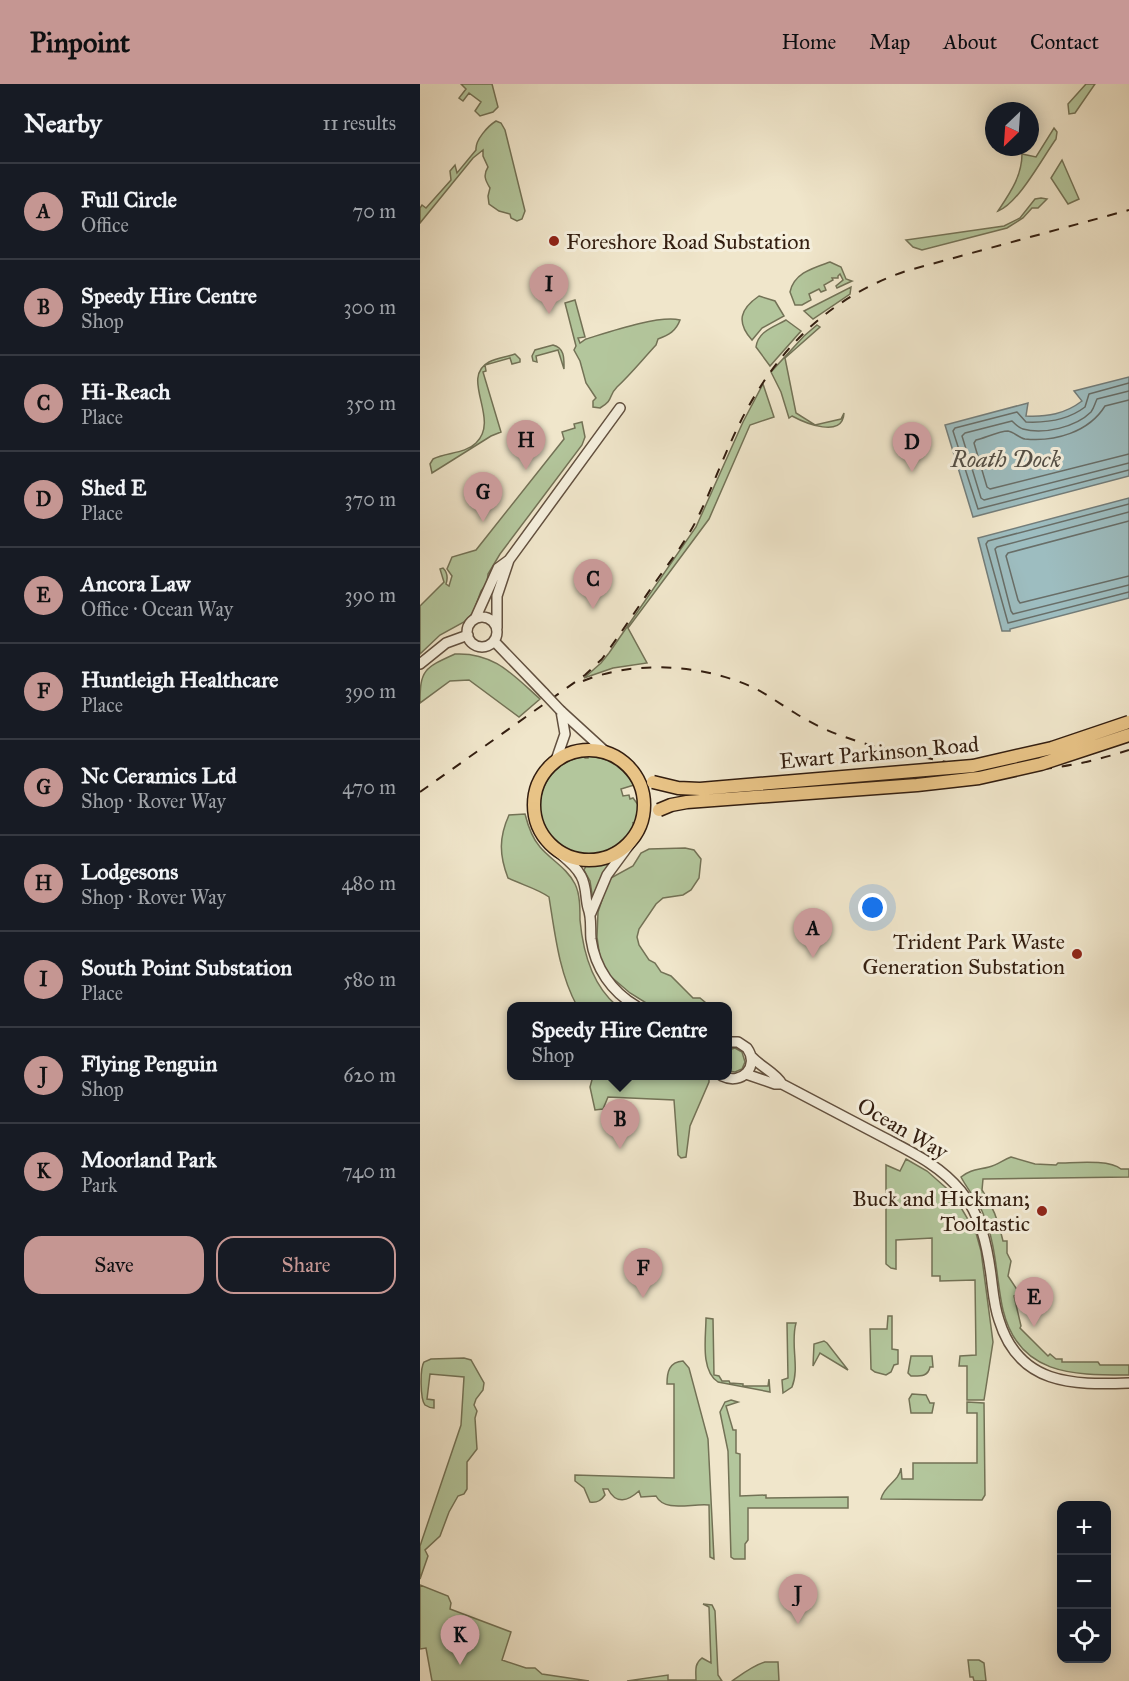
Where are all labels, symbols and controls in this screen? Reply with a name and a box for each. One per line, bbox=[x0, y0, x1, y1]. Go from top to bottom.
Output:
text: Pinpoint bbox=[30, 25, 130, 60]
text: Home bbox=[781, 29, 836, 55]
text: Map bbox=[869, 29, 910, 55]
text: About bbox=[943, 29, 997, 55]
text: Contact bbox=[1030, 29, 1099, 55]
north arrow bbox=[985, 102, 1039, 156]
text: Nearby bbox=[24, 107, 102, 139]
text: 11 results bbox=[323, 111, 396, 135]
text: Full Circle bbox=[81, 186, 177, 213]
text: A bbox=[37, 199, 50, 223]
text: 70 m bbox=[353, 199, 396, 223]
text: Office bbox=[81, 213, 129, 237]
place label: Foreshore Road Substation bbox=[566, 228, 810, 255]
marker: Foreshore Road Substation bbox=[547, 234, 561, 248]
pin: I bbox=[530, 264, 568, 314]
text: Speedy Hire Centre bbox=[81, 282, 257, 309]
text: B bbox=[37, 295, 50, 319]
text: 300 m bbox=[344, 295, 396, 319]
text: Shop bbox=[81, 309, 124, 333]
text: Hi-Reach bbox=[81, 378, 170, 405]
text: C bbox=[37, 391, 50, 415]
text: 350 m bbox=[346, 391, 396, 415]
text: Place bbox=[81, 405, 123, 429]
pin: H bbox=[506, 420, 546, 470]
pin: D bbox=[892, 422, 932, 472]
water label: Roath Dock bbox=[950, 444, 1062, 474]
pin: G bbox=[464, 472, 502, 522]
text: Shed E bbox=[81, 474, 147, 501]
text: D bbox=[36, 487, 51, 511]
text: 370 m bbox=[345, 487, 396, 511]
text: Place bbox=[81, 501, 123, 525]
pin: C bbox=[574, 560, 612, 609]
text: Ancora Law bbox=[81, 570, 190, 597]
text: E bbox=[36, 583, 51, 607]
text: 390 m bbox=[345, 583, 396, 607]
text: Office · Ocean Way bbox=[81, 597, 233, 621]
text: Huntleigh Healthcare bbox=[81, 666, 278, 693]
text: F bbox=[37, 679, 50, 703]
text: 390 m bbox=[345, 679, 396, 703]
text: Place bbox=[81, 693, 123, 717]
street label: Ewart Parkinson Road bbox=[778, 730, 980, 775]
text: Nc Ceramics Ltd bbox=[81, 762, 237, 789]
text: G bbox=[36, 775, 51, 799]
text: 470 m bbox=[342, 775, 396, 799]
text: Shop · Rover Way bbox=[81, 789, 226, 813]
text: Lodgesons bbox=[81, 858, 178, 885]
text: H bbox=[35, 871, 52, 895]
text: 480 m bbox=[341, 871, 396, 895]
text: Shop · Rover Way bbox=[81, 885, 226, 909]
your location bbox=[858, 893, 887, 922]
pin: A bbox=[794, 908, 832, 958]
place label: Trident Park Waste Generation Substation bbox=[862, 928, 1065, 980]
marker: Trident Park Waste Generation Substation bbox=[1070, 947, 1084, 961]
text: South Point Substation bbox=[81, 954, 292, 981]
text: I bbox=[39, 967, 48, 991]
text: 580 m bbox=[343, 967, 396, 991]
text: Place bbox=[81, 981, 123, 1005]
popup bbox=[507, 1002, 732, 1080]
text: Speedy Hire Centre bbox=[531, 1016, 708, 1043]
text: Shop bbox=[531, 1043, 574, 1067]
text: Flying Penguin bbox=[81, 1050, 218, 1077]
text: J bbox=[39, 1063, 48, 1087]
text: 620 m bbox=[343, 1063, 396, 1087]
text: Shop bbox=[81, 1077, 124, 1101]
street label: Ocean Way bbox=[853, 1092, 954, 1166]
pin: B bbox=[600, 1100, 640, 1149]
text: Moorland Park bbox=[81, 1146, 217, 1173]
text: K bbox=[36, 1159, 51, 1183]
text: 740 m bbox=[342, 1159, 396, 1183]
text: Park bbox=[81, 1173, 117, 1197]
place label: Buck and Hickman; Tooltastic bbox=[852, 1185, 1030, 1237]
marker: Buck and Hickman; Tooltastic bbox=[1035, 1204, 1049, 1218]
button: Save bbox=[24, 1236, 204, 1294]
button: Share bbox=[216, 1236, 396, 1294]
pin: F bbox=[624, 1248, 662, 1298]
pin: E bbox=[1014, 1278, 1054, 1327]
map controls bbox=[1057, 1501, 1111, 1663]
button: + bbox=[1057, 1501, 1111, 1555]
button: − bbox=[1057, 1555, 1111, 1609]
pin: J bbox=[778, 1574, 818, 1624]
button: locate bbox=[1057, 1609, 1111, 1663]
pin: K bbox=[440, 1616, 480, 1665]

